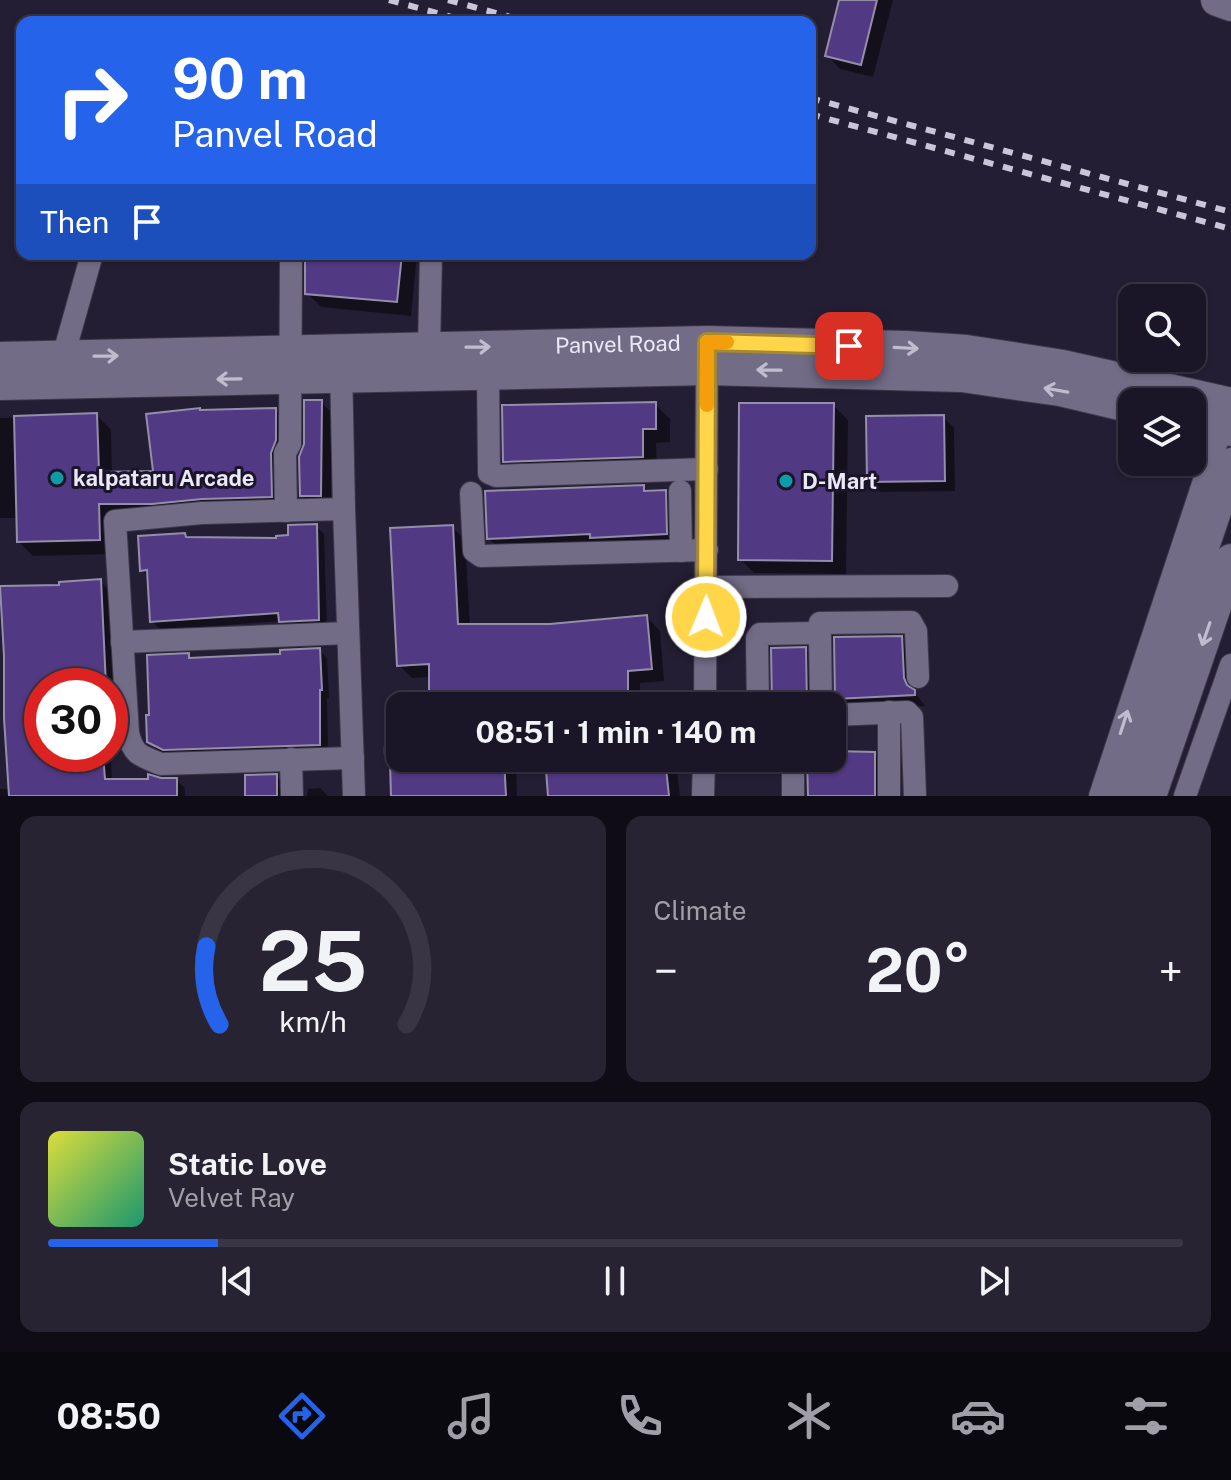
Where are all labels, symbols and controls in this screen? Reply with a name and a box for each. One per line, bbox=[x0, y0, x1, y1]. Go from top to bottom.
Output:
text: 90 m bbox=[172, 46, 308, 112]
icon: right bbox=[40, 48, 144, 152]
text: Panvel Road bbox=[172, 113, 378, 155]
icon: arrive bbox=[125, 200, 169, 244]
text: Then bbox=[40, 204, 109, 240]
map controls bbox=[1118, 284, 1206, 476]
button: search bbox=[1118, 284, 1206, 372]
pin bbox=[815, 312, 883, 380]
icon: arrive bbox=[827, 324, 871, 368]
street label: Panvel Road bbox=[555, 330, 681, 358]
one-way arrow bbox=[464, 339, 491, 355]
one-way arrow bbox=[892, 340, 919, 355]
one-way arrow bbox=[92, 348, 119, 364]
one-way arrow bbox=[756, 362, 783, 378]
one-way arrow bbox=[216, 371, 243, 387]
one-way arrow bbox=[1044, 382, 1069, 397]
button: layers bbox=[1118, 388, 1206, 476]
place label: kalpataru Arcade bbox=[73, 465, 255, 491]
place label: D-Mart bbox=[802, 468, 877, 494]
marker: kalpataru Arcade bbox=[48, 469, 66, 487]
marker: D-Mart bbox=[777, 472, 795, 490]
position arrow bbox=[664, 575, 748, 659]
one-way arrow bbox=[1197, 621, 1212, 646]
speed limit sign: 30 bbox=[24, 668, 128, 772]
one-way arrow bbox=[1118, 710, 1133, 735]
text: 08:51 · 1 min · 140 m bbox=[476, 714, 756, 750]
text: Climate bbox=[654, 895, 747, 926]
text: 25 bbox=[258, 912, 367, 1010]
text: 20° bbox=[866, 935, 971, 1006]
text: − bbox=[654, 945, 678, 997]
text: + bbox=[1159, 945, 1183, 997]
text: km/h bbox=[279, 1005, 346, 1038]
text: Static Love bbox=[168, 1146, 327, 1182]
text: Velvet Ray bbox=[168, 1182, 295, 1213]
icon: previous bbox=[215, 1259, 259, 1303]
icon: pause bbox=[593, 1259, 637, 1303]
icon: next bbox=[972, 1259, 1016, 1303]
icon: directions bbox=[274, 1388, 330, 1444]
icon: music bbox=[443, 1388, 499, 1444]
icon: phone bbox=[612, 1388, 668, 1444]
icon: climate bbox=[781, 1388, 837, 1444]
icon: car bbox=[950, 1388, 1006, 1444]
icon: filters bbox=[1118, 1388, 1174, 1444]
text: 08:50 bbox=[56, 1395, 161, 1437]

